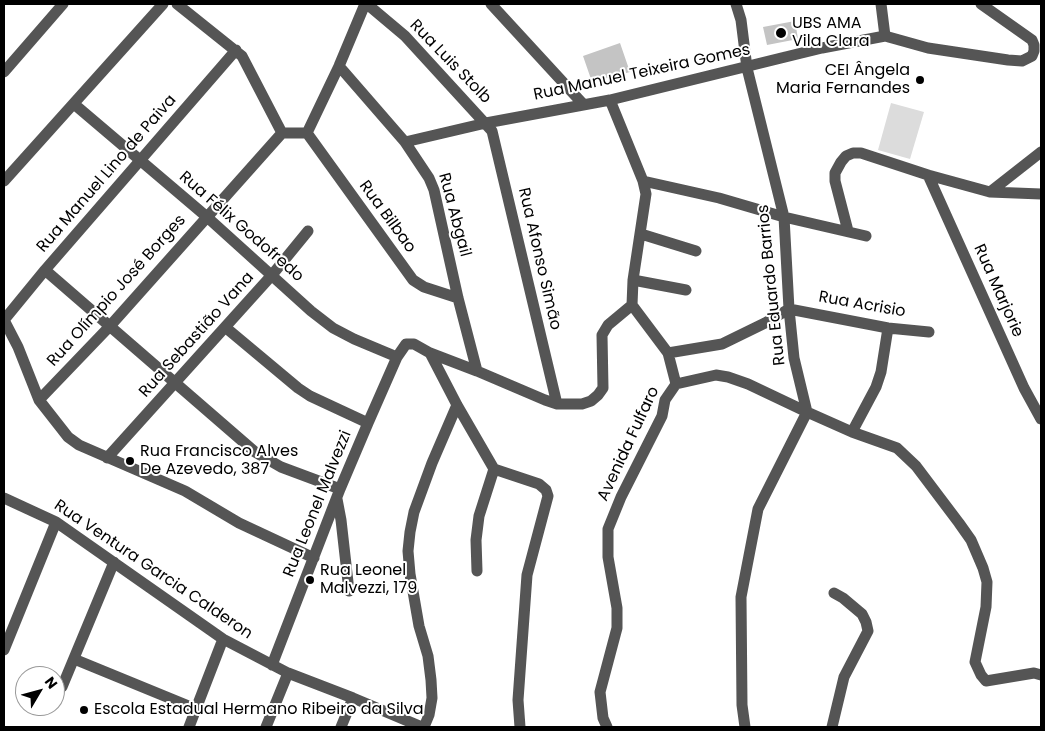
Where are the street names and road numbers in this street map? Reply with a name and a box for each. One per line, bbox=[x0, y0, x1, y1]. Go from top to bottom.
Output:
street label: Rua Luis Stolb bbox=[405, 16, 495, 108]
street label: Rua Manuel Teixeira Gomes bbox=[532, 41, 752, 105]
street label: Rua Manuel Lino de Paiva bbox=[33, 91, 181, 257]
street label: Rua Félix Godofredo bbox=[175, 168, 307, 286]
street label: Rua Abgail bbox=[434, 171, 474, 259]
street label: Rua Bilbao bbox=[354, 177, 420, 257]
street label: Rua Afonso Simão bbox=[513, 186, 565, 332]
street label: Rua Eduardo Barrios bbox=[754, 204, 790, 366]
street label: Rua Olímpio José Borges bbox=[44, 211, 190, 371]
street label: Rua Marjorie bbox=[969, 242, 1027, 340]
street label: Rua Sebastião Vana bbox=[136, 268, 258, 402]
street label: Rua Acrisio bbox=[817, 288, 907, 322]
street label: Avenida Fulfaro bbox=[594, 384, 664, 504]
street label: Rua Leonel Malvezzi bbox=[280, 428, 356, 580]
street label: Rua Ventura Garcia Calderon bbox=[50, 496, 256, 644]

